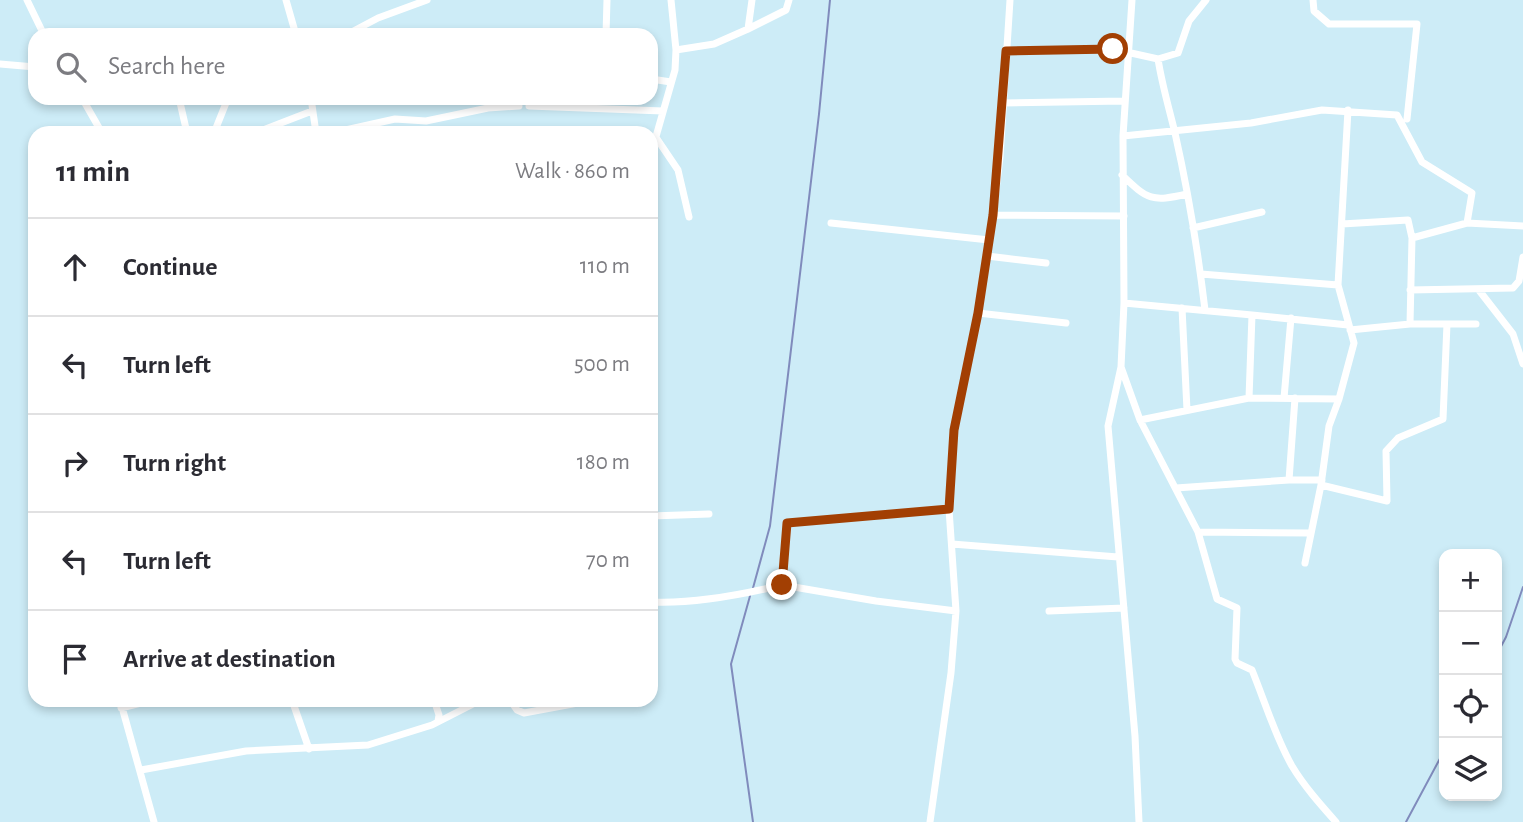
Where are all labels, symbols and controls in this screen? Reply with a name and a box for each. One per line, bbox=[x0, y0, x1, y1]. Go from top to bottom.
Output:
search box bbox=[28, 28, 658, 105]
route start bbox=[1097, 33, 1128, 64]
icon: search bbox=[52, 48, 90, 86]
text: Search here bbox=[108, 53, 226, 79]
text: 11 min bbox=[56, 157, 130, 187]
text: Walk · 860 m bbox=[515, 160, 630, 183]
icon: ahead bbox=[56, 248, 94, 286]
text: Continue bbox=[123, 254, 218, 280]
text: 110 m bbox=[580, 255, 630, 278]
icon: left bbox=[56, 346, 94, 384]
text: Turn left bbox=[123, 352, 211, 378]
text: 500 m bbox=[574, 353, 630, 376]
icon: right bbox=[56, 444, 94, 482]
text: Turn right bbox=[123, 450, 226, 476]
text: 180 m bbox=[577, 451, 630, 474]
icon: left bbox=[56, 542, 94, 580]
text: Turn left bbox=[123, 548, 211, 574]
text: 70 m bbox=[586, 549, 630, 572]
map controls bbox=[1439, 549, 1502, 801]
button: + bbox=[1439, 549, 1502, 612]
route end bbox=[766, 569, 797, 600]
button: − bbox=[1439, 612, 1502, 675]
icon: arrive bbox=[56, 640, 94, 678]
text: Arrive at destination bbox=[123, 646, 336, 672]
button: locate bbox=[1439, 675, 1502, 738]
button: layers bbox=[1439, 738, 1502, 801]

